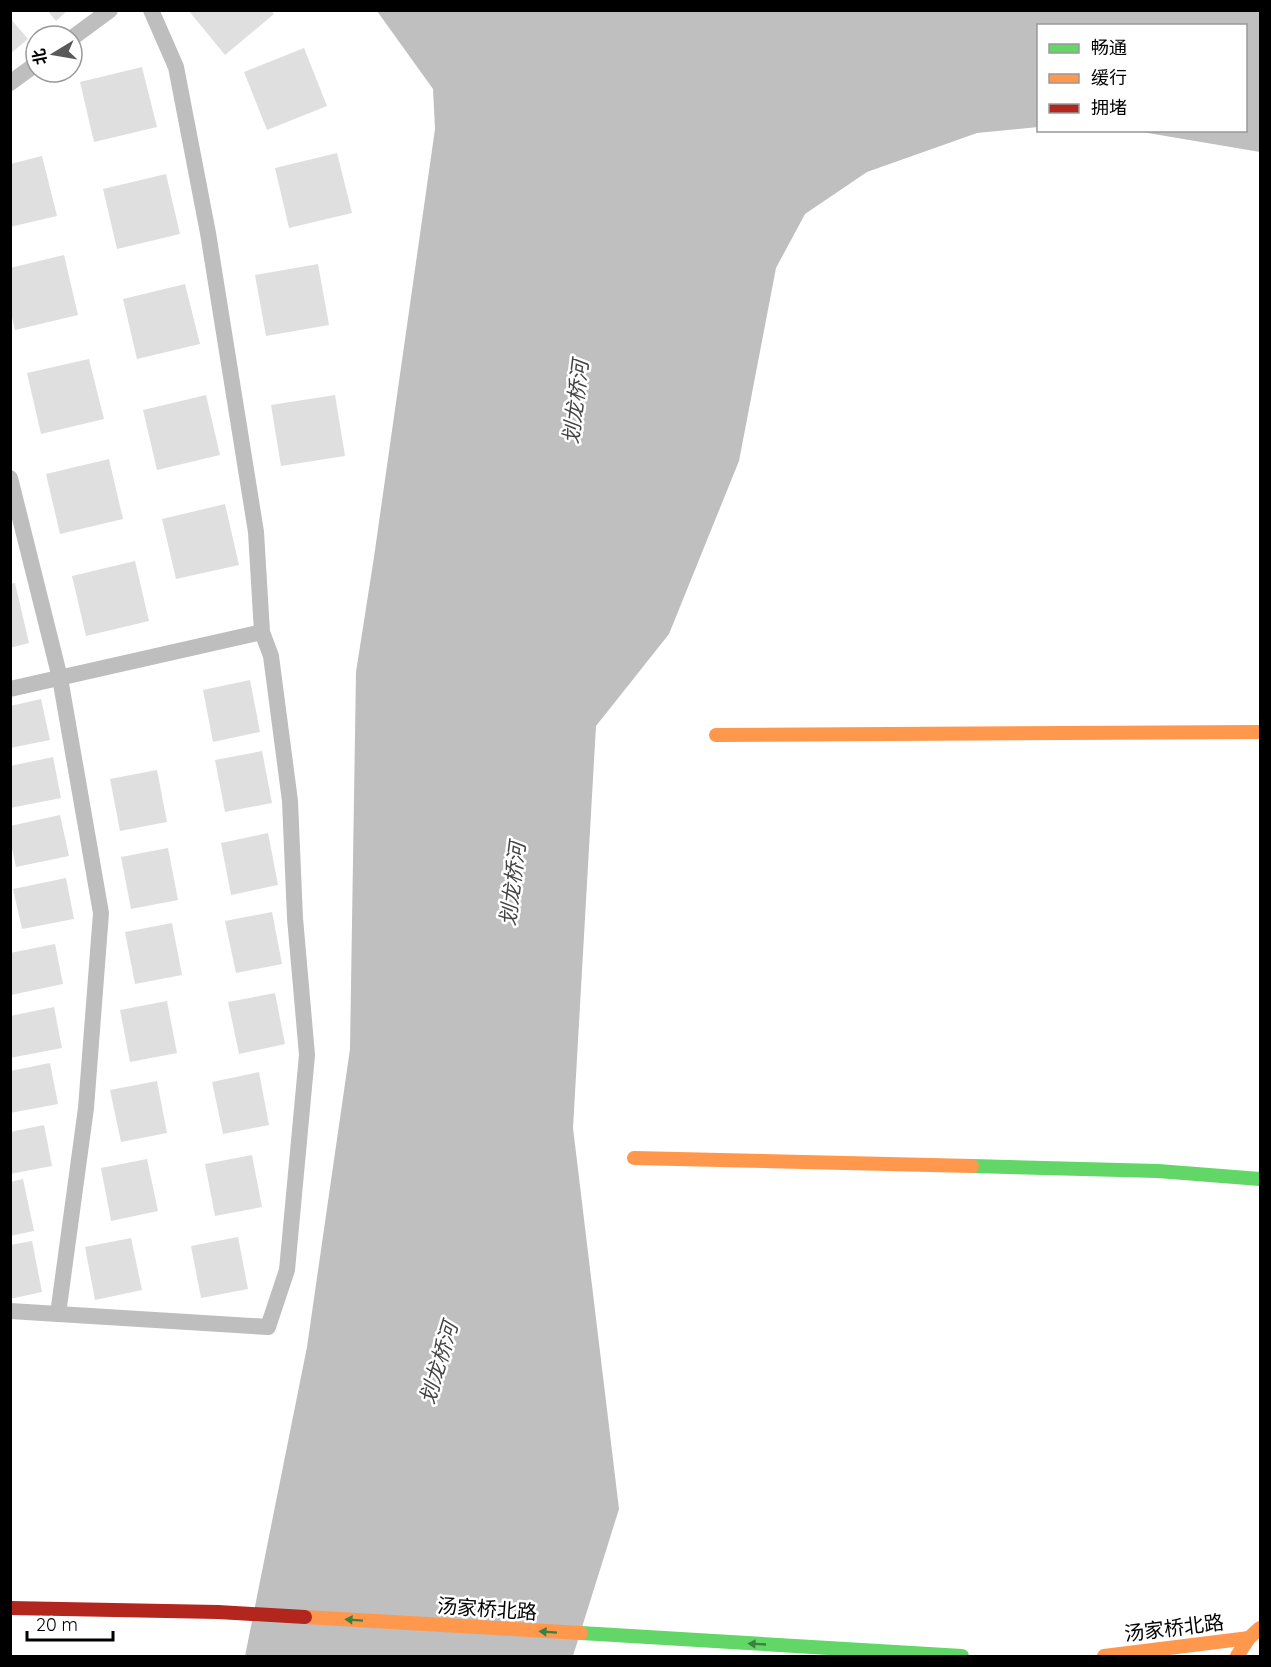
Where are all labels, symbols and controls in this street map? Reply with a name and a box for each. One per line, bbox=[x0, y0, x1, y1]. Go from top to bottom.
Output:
north arrow bbox=[24, 24, 84, 84]
legend bbox=[1037, 24, 1247, 132]
text: 畅通 bbox=[1091, 36, 1127, 59]
text: 北 bbox=[28, 47, 51, 67]
text: 缓行 bbox=[1091, 66, 1127, 89]
text: 拥堵 bbox=[1091, 96, 1127, 119]
water label: 划龙桥河 bbox=[557, 355, 594, 445]
water label: 划龙桥河 bbox=[494, 837, 531, 927]
water label: 划龙桥河 bbox=[413, 1315, 464, 1407]
street label: 汤家桥北路 bbox=[436, 1593, 538, 1624]
scale bar bbox=[27, 1604, 112, 1642]
street label: 汤家桥北路 bbox=[1123, 1609, 1225, 1646]
text: 20 m bbox=[36, 1613, 78, 1636]
one-way arrow bbox=[344, 1615, 363, 1625]
one-way arrow bbox=[539, 1627, 558, 1637]
one-way arrow bbox=[747, 1640, 766, 1649]

